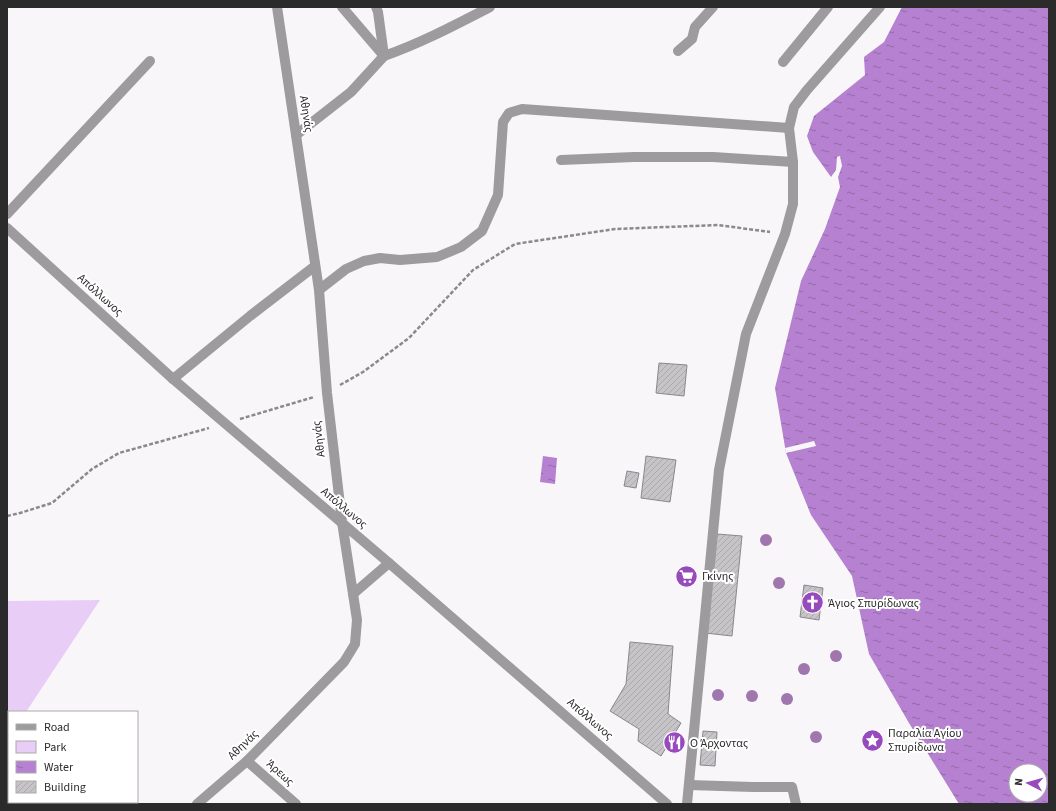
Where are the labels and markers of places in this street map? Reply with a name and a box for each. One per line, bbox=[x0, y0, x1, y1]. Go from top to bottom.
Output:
supermarket icon: Γκίνης bbox=[673, 563, 699, 589]
place label: Γκίνης bbox=[702, 568, 733, 585]
church icon: Άγιος Σπυρίδωνας bbox=[799, 590, 825, 616]
place label: Άγιος Σπυρίδωνας bbox=[828, 595, 919, 612]
place label: Παραλία Αγίου Σπυρίδωνα bbox=[888, 725, 962, 756]
place icon: Παραλία Αγίου Σπυρίδωνα bbox=[860, 727, 886, 753]
restaurant icon: Ο Άρχοντας bbox=[661, 730, 687, 756]
place label: Ο Άρχοντας bbox=[690, 735, 748, 752]

